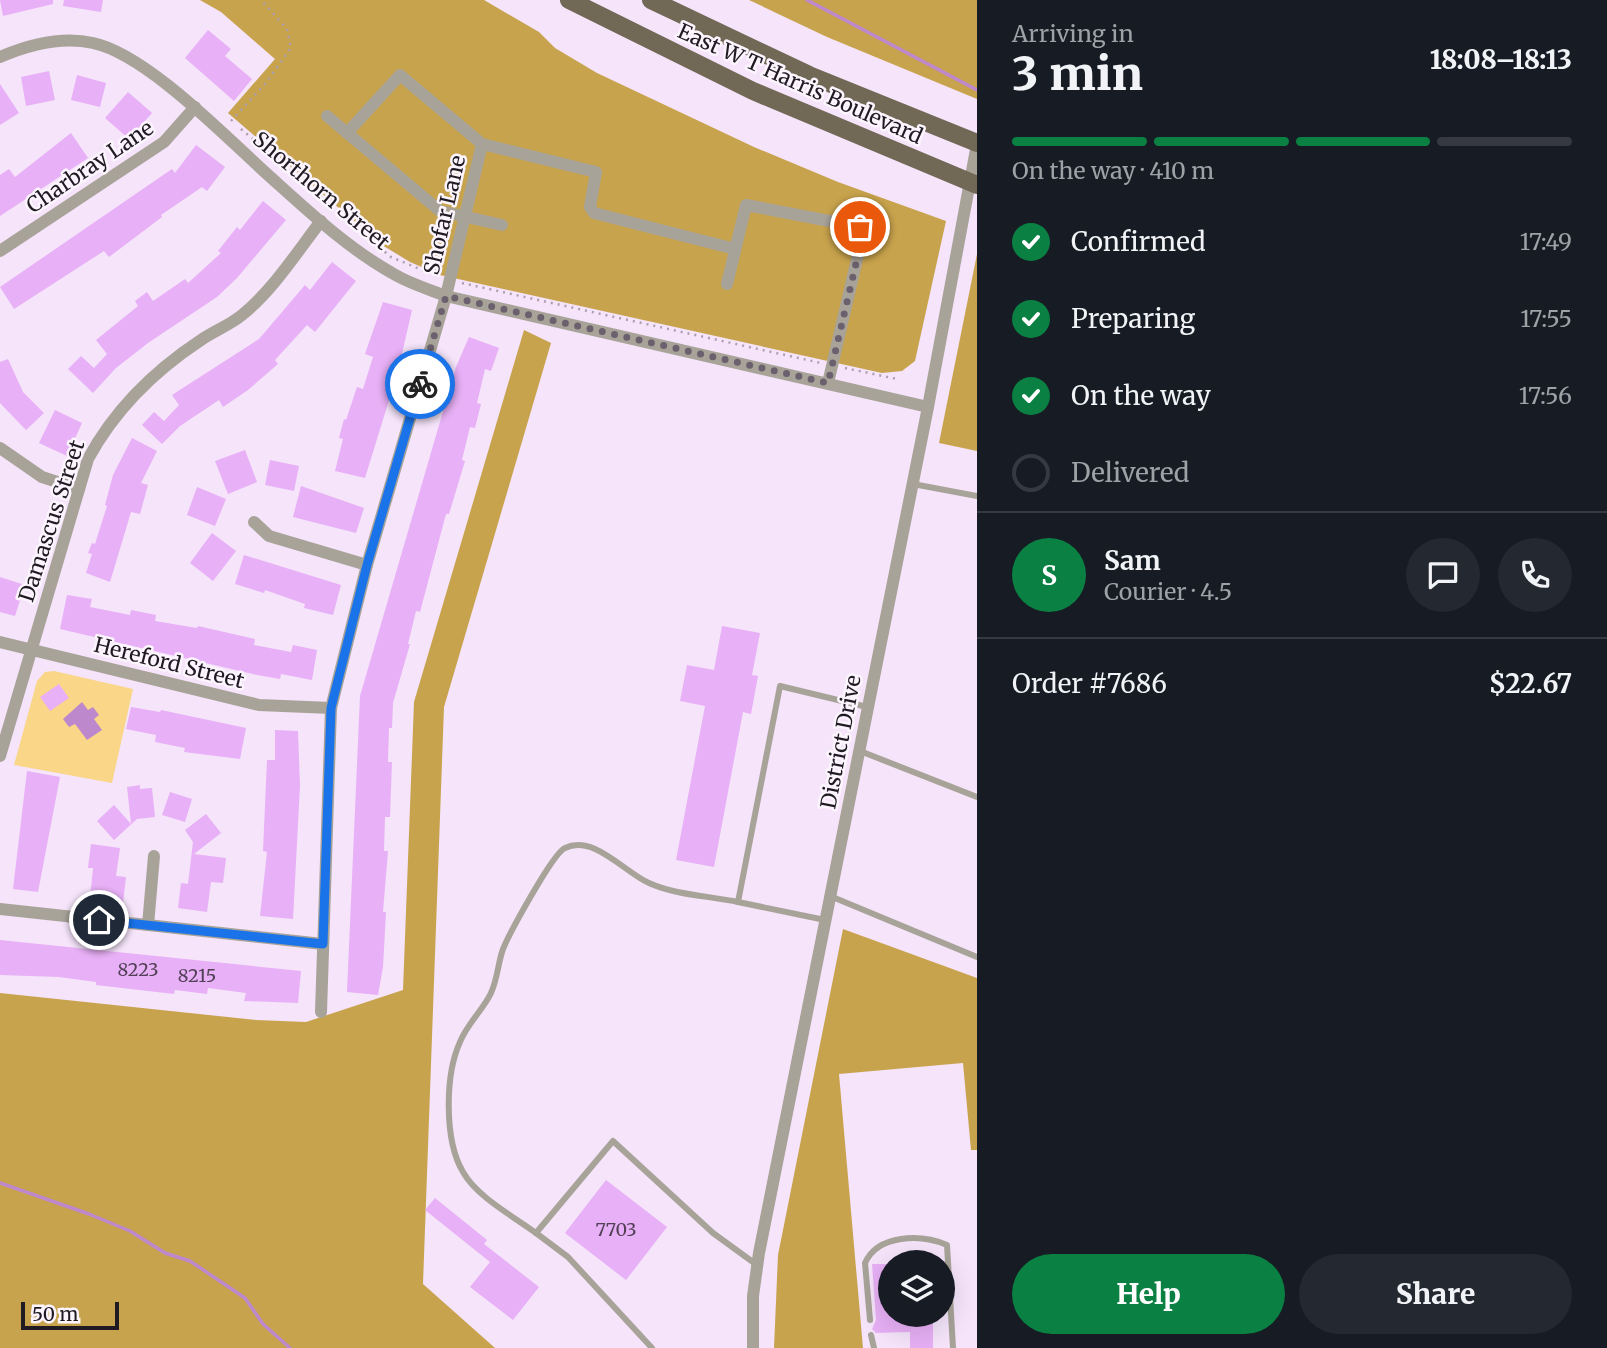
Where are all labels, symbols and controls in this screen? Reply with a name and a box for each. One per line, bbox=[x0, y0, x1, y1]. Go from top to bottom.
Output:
street label: East W T Harris Boulevard bbox=[673, 17, 927, 150]
text: Arriving in bbox=[1012, 19, 1134, 48]
text: 18:08–18:13 bbox=[1430, 43, 1572, 76]
text: 3 min bbox=[1012, 45, 1143, 103]
street label: Charbray Lane bbox=[21, 114, 158, 219]
street label: Shorthorn Street bbox=[247, 126, 395, 256]
street label: Shofar Lane bbox=[418, 152, 471, 277]
text: On the way · 410 m bbox=[1012, 156, 1214, 185]
pin bbox=[830, 197, 890, 257]
icon: bag bbox=[841, 208, 879, 246]
icon: check bbox=[1012, 223, 1050, 261]
text: Confirmed bbox=[1071, 225, 1206, 258]
text: 17:49 bbox=[1520, 227, 1572, 256]
icon: check bbox=[1012, 300, 1050, 338]
text: Preparing bbox=[1071, 302, 1195, 335]
text: 17:55 bbox=[1520, 304, 1572, 333]
courier bbox=[385, 349, 455, 419]
icon: bike bbox=[401, 365, 439, 403]
icon: check bbox=[1012, 377, 1050, 415]
text: On the way bbox=[1071, 379, 1211, 412]
text: 17:56 bbox=[1519, 381, 1572, 410]
street label: Damascus Street bbox=[13, 436, 90, 605]
text: Delivered bbox=[1071, 456, 1190, 489]
button: chat bbox=[1406, 538, 1480, 612]
button: phone bbox=[1498, 538, 1572, 612]
text: Sam bbox=[1104, 544, 1161, 577]
text: S bbox=[1041, 559, 1057, 592]
text: Courier · 4.5 bbox=[1104, 577, 1232, 606]
street label: Hereford Street bbox=[91, 631, 247, 694]
text: Order #7686 bbox=[1012, 667, 1167, 700]
text: $22.67 bbox=[1489, 667, 1572, 700]
street label: District Drive bbox=[814, 673, 867, 811]
pin bbox=[69, 890, 129, 950]
icon: home bbox=[80, 901, 118, 939]
house number: 8223 bbox=[117, 958, 159, 981]
house number: 8215 bbox=[178, 964, 216, 987]
house number: 7703 bbox=[595, 1218, 637, 1241]
map controls bbox=[878, 1250, 955, 1327]
button: layers bbox=[878, 1250, 955, 1327]
button: Help bbox=[1012, 1254, 1285, 1334]
button: Share bbox=[1299, 1254, 1572, 1334]
scale bar bbox=[21, 1299, 119, 1331]
text: 50 m bbox=[32, 1302, 78, 1326]

